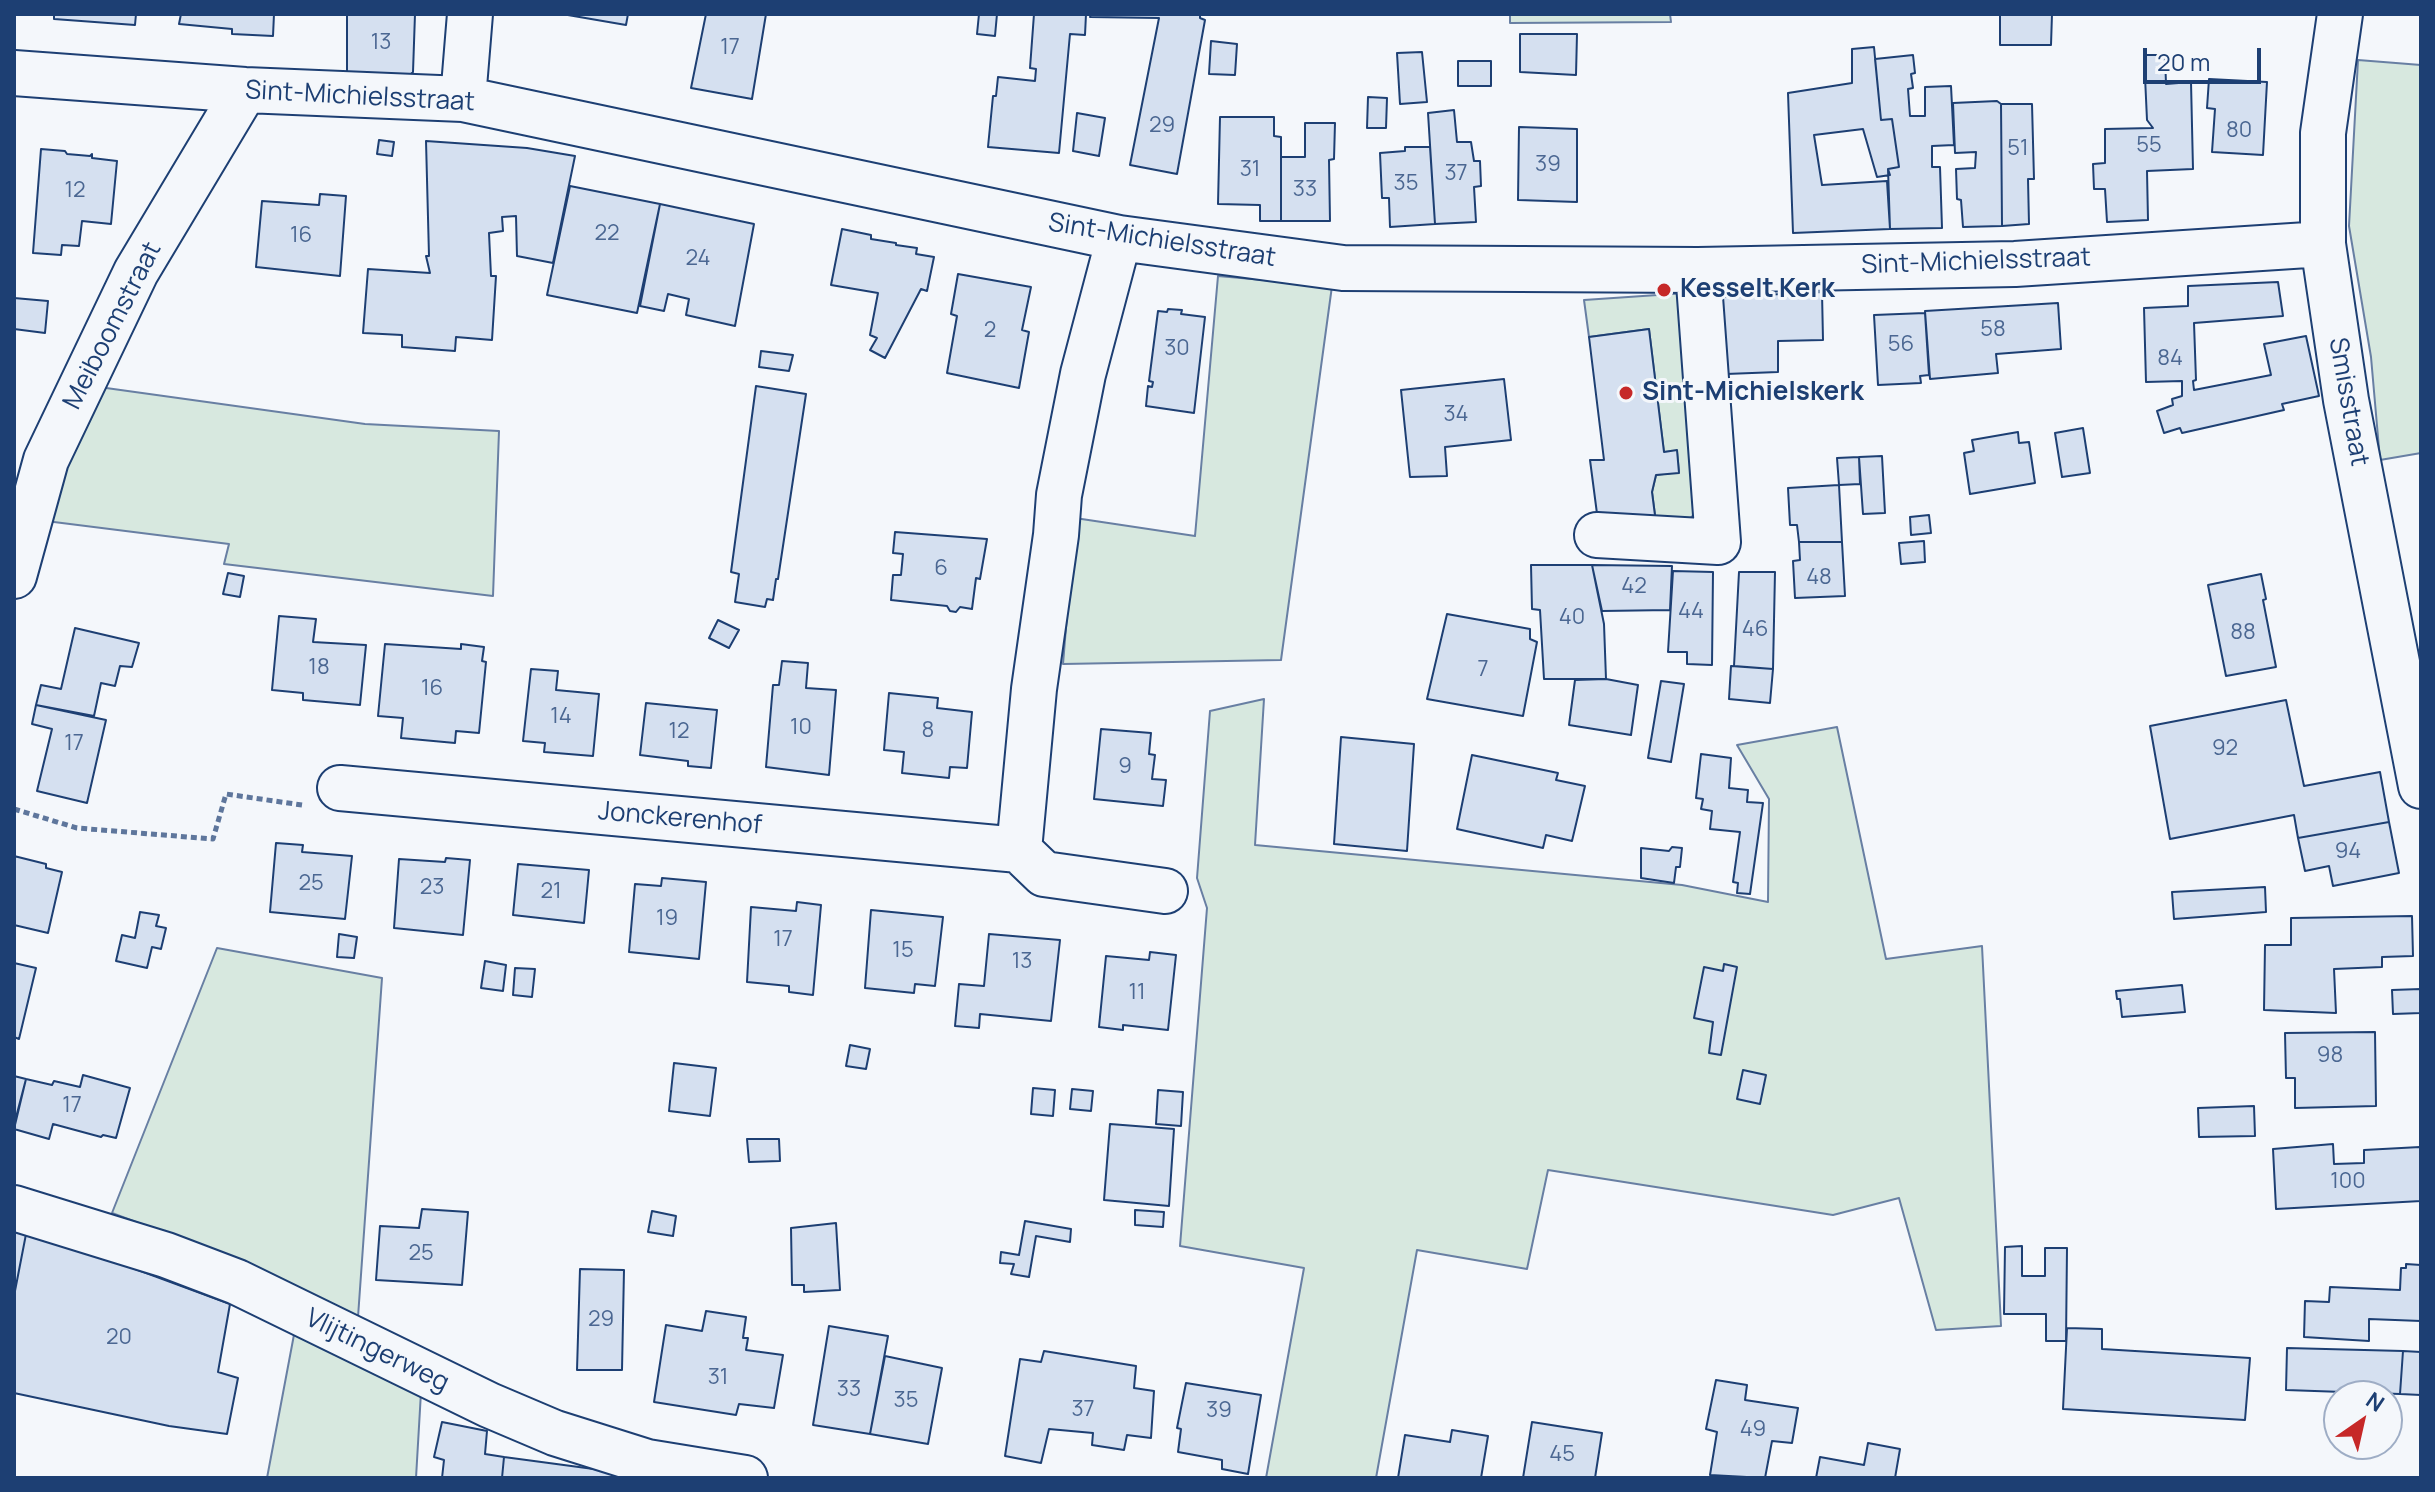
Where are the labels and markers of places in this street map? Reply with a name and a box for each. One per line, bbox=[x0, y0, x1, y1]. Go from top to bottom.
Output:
place label: Kesselt Kerk bbox=[1680, 274, 1835, 306]
marker: Kesselt Kerk bbox=[1655, 281, 1673, 299]
place label: Sint-Michielskerk bbox=[1642, 377, 1864, 409]
marker: Sint-Michielskerk bbox=[1617, 384, 1635, 402]

